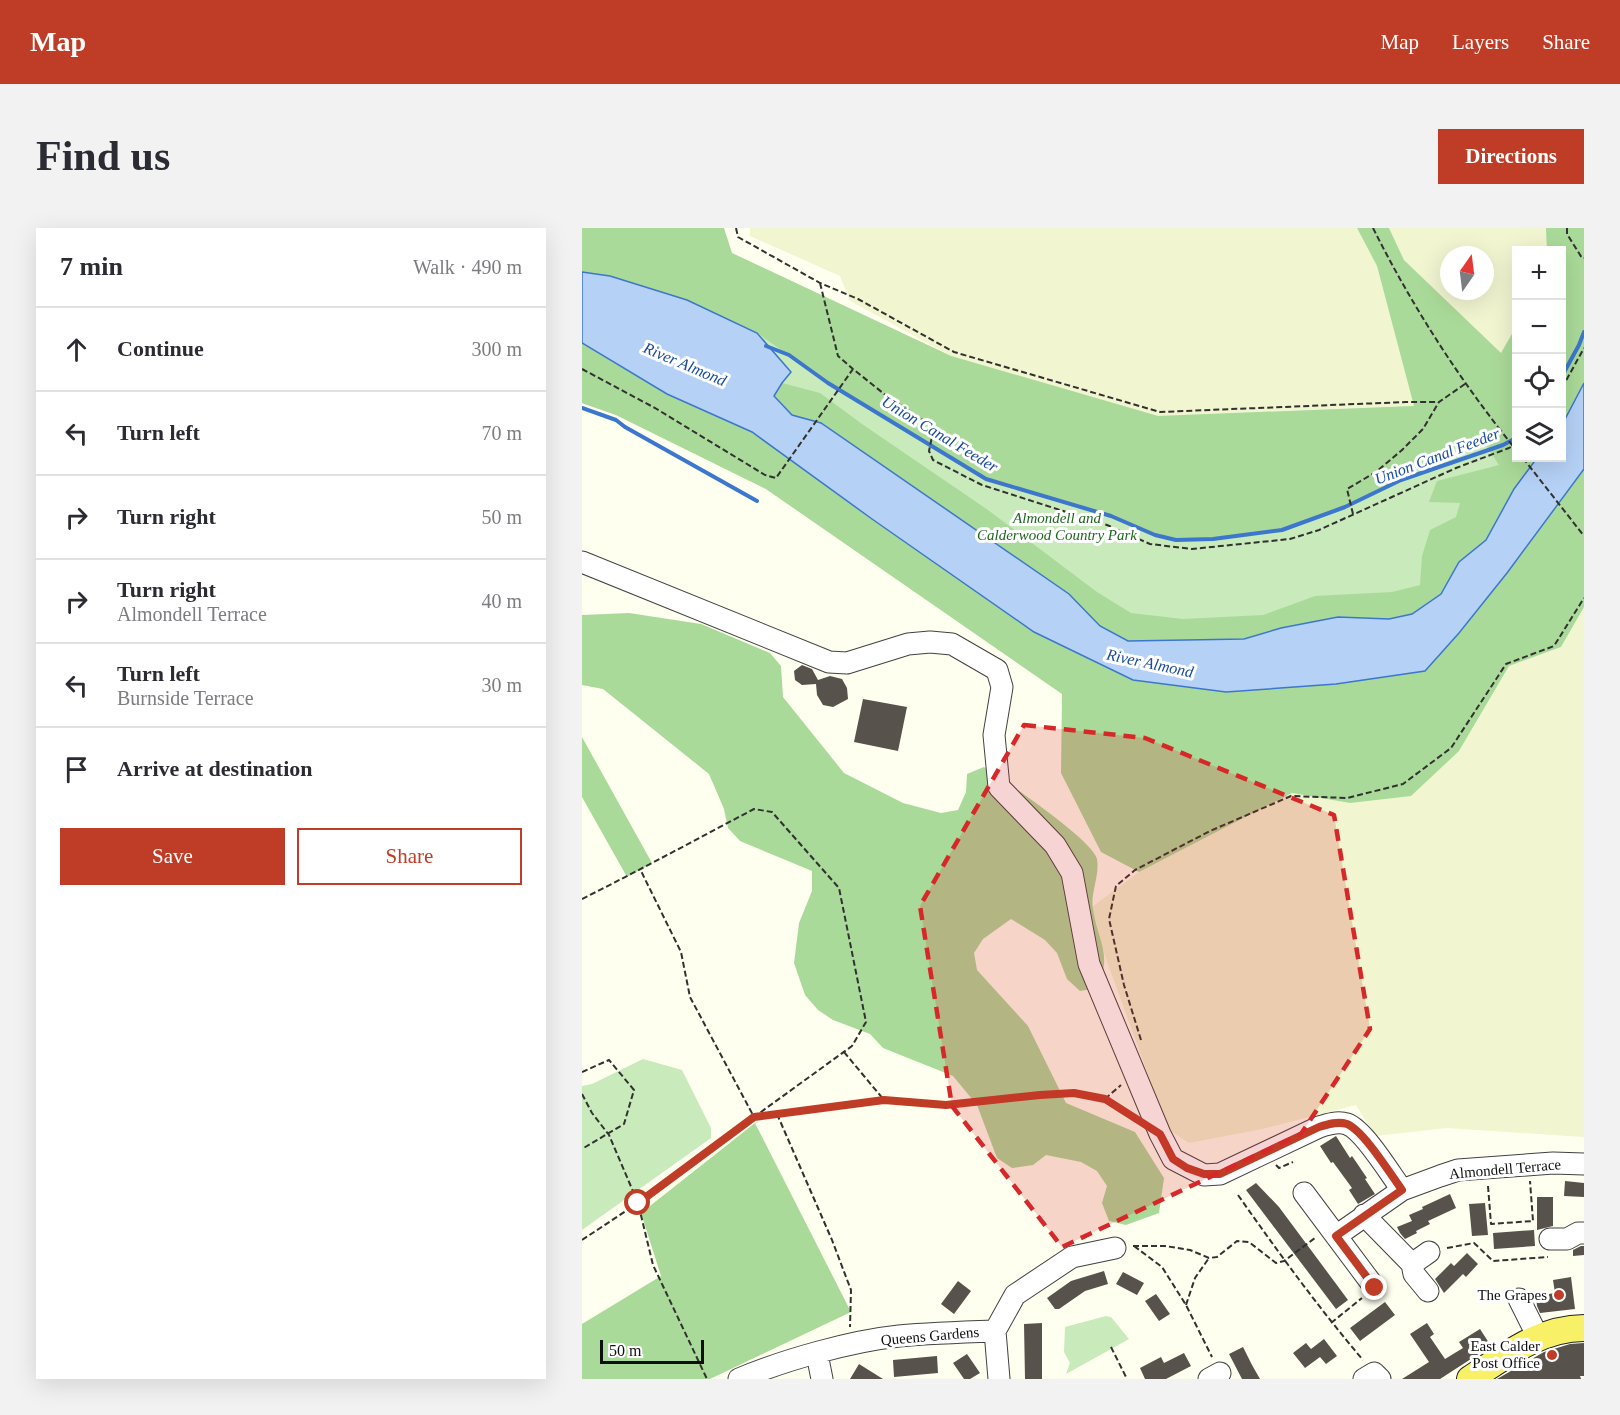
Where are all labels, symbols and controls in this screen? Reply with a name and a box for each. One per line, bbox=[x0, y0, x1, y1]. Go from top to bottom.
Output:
text: Map bbox=[30, 26, 86, 57]
text: Map bbox=[1381, 30, 1419, 54]
text: Layers bbox=[1452, 30, 1509, 54]
text: Share bbox=[1542, 30, 1590, 54]
button: Directions bbox=[1438, 129, 1584, 184]
text: Find us bbox=[36, 133, 170, 179]
north arrow bbox=[1440, 246, 1494, 300]
map controls bbox=[1512, 246, 1566, 462]
button: + bbox=[1512, 246, 1566, 300]
text: 7 min bbox=[60, 252, 123, 281]
text: Walk · 490 m bbox=[413, 256, 522, 278]
button: − bbox=[1512, 300, 1566, 354]
icon: ahead bbox=[60, 333, 93, 366]
text: Continue bbox=[117, 336, 204, 361]
text: 300 m bbox=[471, 338, 522, 360]
water label: River Almond bbox=[640, 339, 730, 389]
button: locate bbox=[1512, 354, 1566, 408]
water label: Union Canal Feeder bbox=[879, 393, 1002, 476]
button: layers bbox=[1512, 408, 1566, 462]
icon: left bbox=[60, 417, 93, 450]
text: Turn left bbox=[117, 420, 200, 445]
text: 70 m bbox=[481, 422, 522, 444]
water label: Union Canal Feeder bbox=[1372, 424, 1503, 488]
icon: right bbox=[60, 501, 93, 534]
text: Turn right bbox=[117, 504, 216, 529]
text: 50 m bbox=[481, 506, 522, 528]
park label: Almondell and Calderwood Country Park bbox=[977, 510, 1137, 543]
text: Turn right bbox=[117, 577, 216, 602]
icon: right bbox=[60, 585, 93, 618]
text: 40 m bbox=[481, 590, 522, 612]
text: Almondell Terrace bbox=[117, 603, 267, 625]
water label: River Almond bbox=[1104, 645, 1196, 681]
text: Turn left bbox=[117, 661, 200, 686]
icon: left bbox=[60, 669, 93, 702]
text: 30 m bbox=[481, 674, 522, 696]
text: Burnside Terrace bbox=[117, 687, 254, 709]
icon: arrive bbox=[60, 753, 93, 786]
text: Arrive at destination bbox=[117, 756, 313, 781]
button: Save bbox=[60, 828, 285, 885]
button: Share bbox=[297, 828, 522, 885]
street label: Almondell Terrace bbox=[1448, 1156, 1562, 1182]
route start bbox=[624, 1189, 650, 1215]
route end bbox=[1361, 1274, 1387, 1300]
place label: The Grapes bbox=[1477, 1287, 1547, 1303]
marker: The Grapes bbox=[1552, 1288, 1566, 1302]
street label: Queens Gardens bbox=[880, 1324, 980, 1348]
scale bar bbox=[600, 1337, 704, 1364]
place label: East Calder Post Office bbox=[1470, 1338, 1540, 1371]
text: 50 m bbox=[609, 1342, 641, 1359]
marker: East Calder Post Office bbox=[1545, 1348, 1559, 1362]

